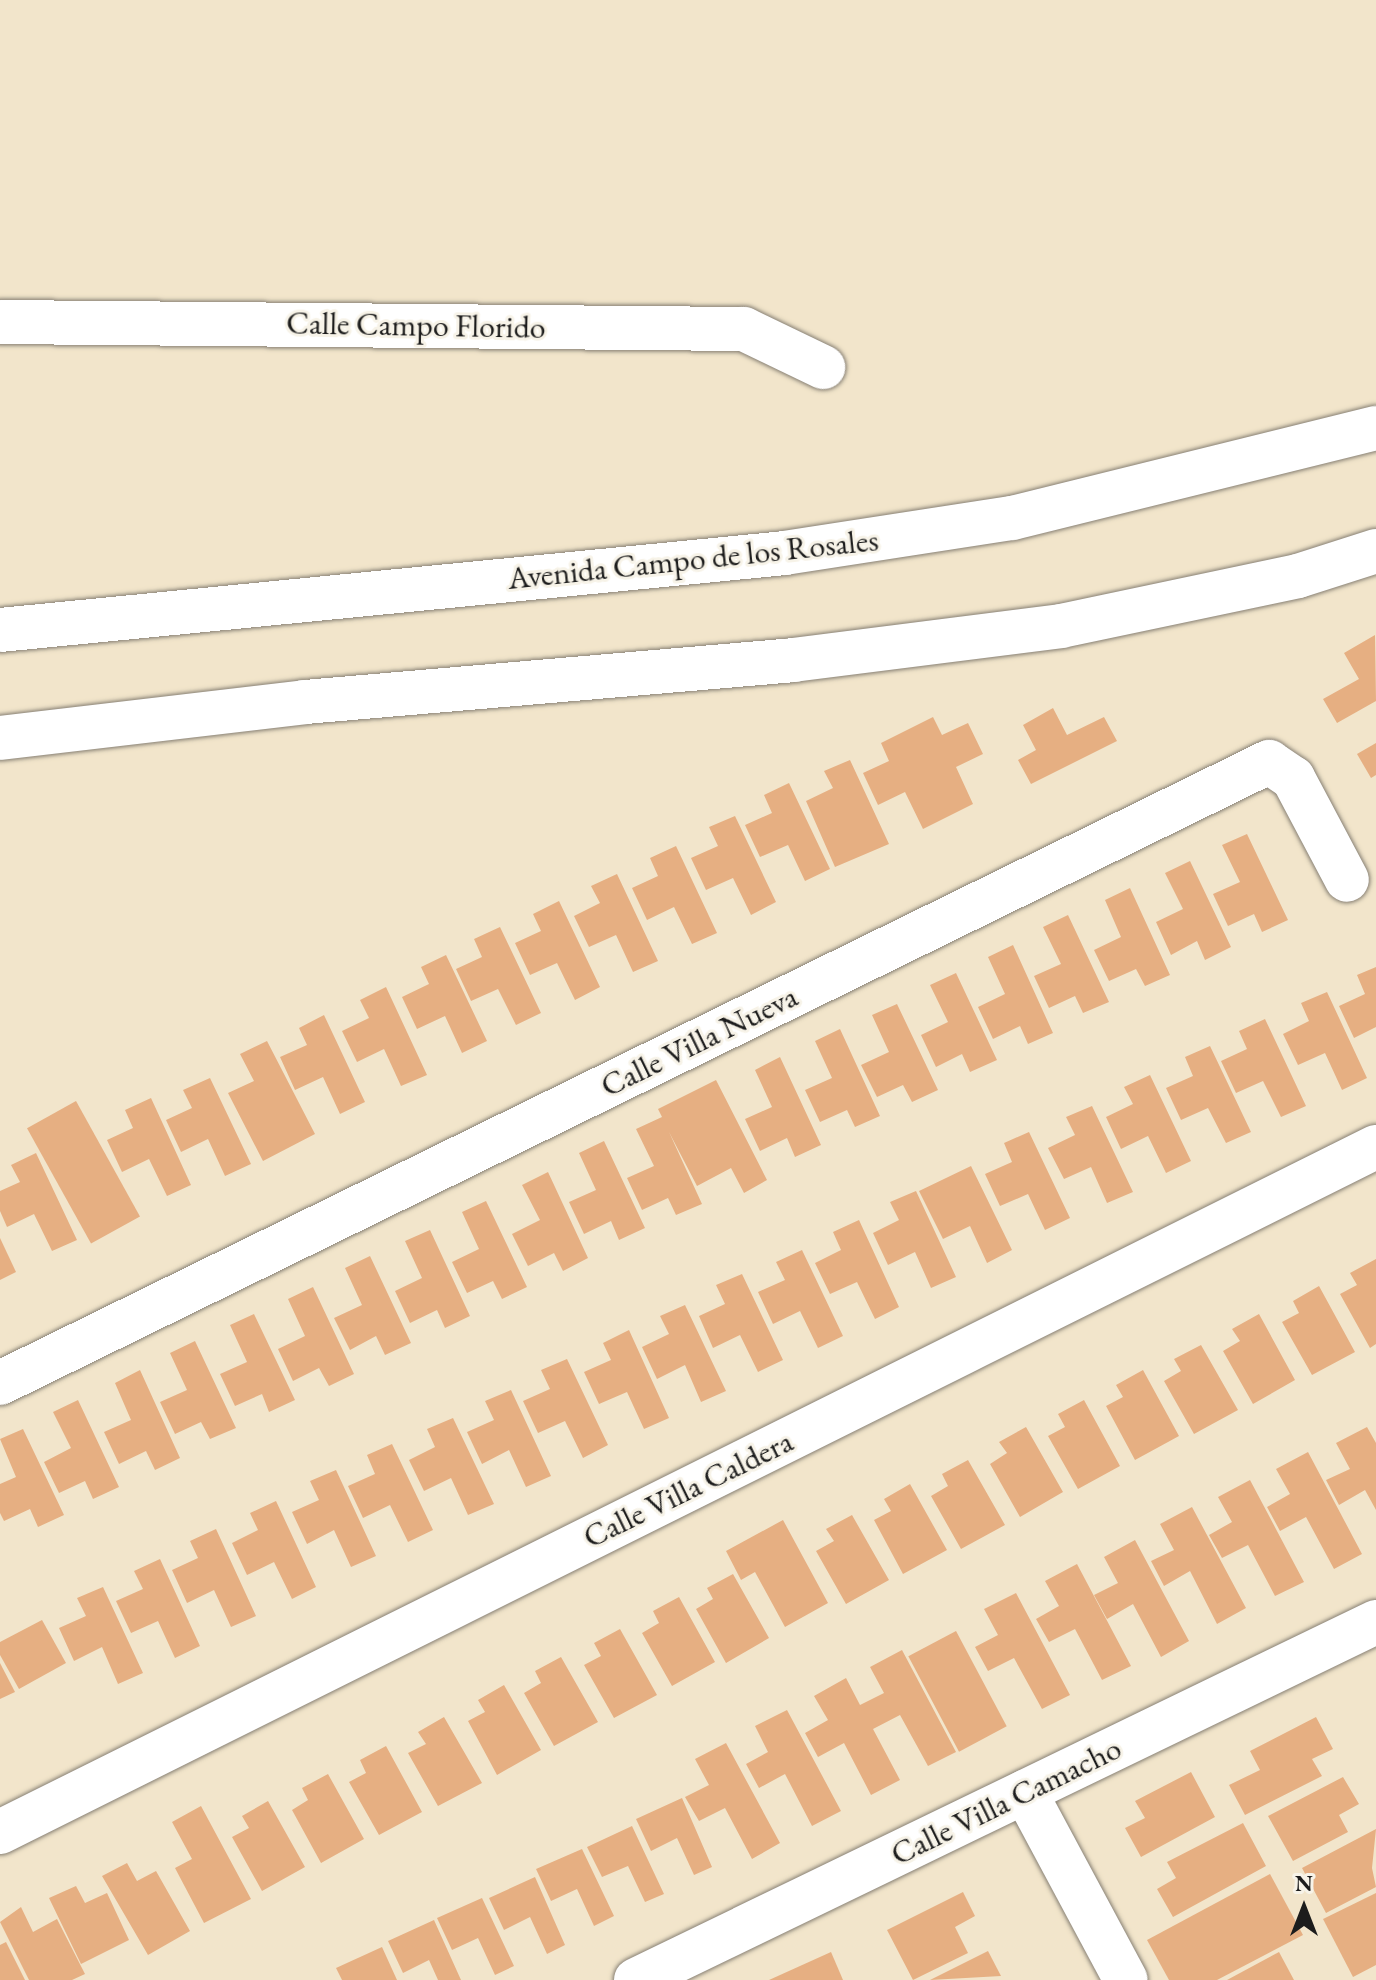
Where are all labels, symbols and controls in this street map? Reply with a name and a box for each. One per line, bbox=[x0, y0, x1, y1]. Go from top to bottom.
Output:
street label: Calle Campo Florido bbox=[286, 304, 546, 346]
street label: Avenida Campo de los Rosales bbox=[506, 520, 880, 598]
street label: Calle Villa Nueva bbox=[594, 977, 804, 1105]
street label: Calle Villa Caldera bbox=[577, 1422, 799, 1556]
street label: Calle Villa Camacho bbox=[885, 1729, 1127, 1873]
north arrow bbox=[1264, 1868, 1344, 1948]
text: N bbox=[1295, 1869, 1313, 1898]

